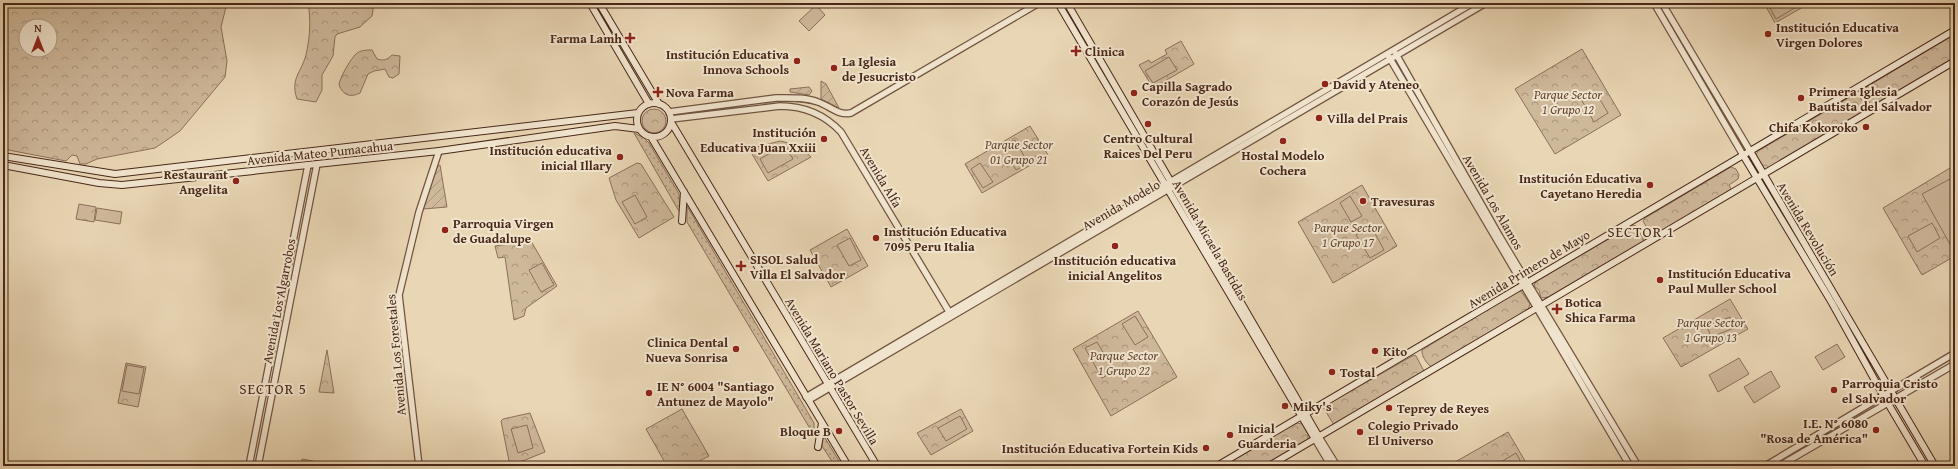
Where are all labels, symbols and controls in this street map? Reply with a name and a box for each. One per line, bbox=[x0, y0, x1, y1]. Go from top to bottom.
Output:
north arrow bbox=[18, 18, 58, 58]
place label: Institución Educativa Virgen Dolores bbox=[1776, 18, 1899, 52]
text: N bbox=[34, 20, 42, 36]
place label: Farma Lamh bbox=[550, 29, 622, 48]
marker: Institución Educativa Virgen Dolores bbox=[1763, 29, 1773, 39]
marker: Farma Lamh bbox=[625, 33, 635, 43]
place label: Clinica bbox=[1085, 42, 1125, 61]
place label: Institución Educativa Innova Schools bbox=[666, 45, 789, 79]
marker: Clinica bbox=[1070, 45, 1082, 57]
place label: La Iglesia de Jesucristo bbox=[842, 52, 916, 86]
marker: Institución Educativa Innova Schools bbox=[792, 56, 802, 66]
marker: La Iglesia de Jesucristo bbox=[829, 63, 839, 73]
place label: David y Ateneo bbox=[1333, 75, 1419, 94]
place label: Capilla Sagrado Corazón de Jesús bbox=[1142, 77, 1239, 111]
marker: David y Ateneo bbox=[1320, 79, 1330, 89]
place label: Primera Iglesia Bautista del Salvador bbox=[1809, 82, 1932, 116]
place label: Nova Farma bbox=[666, 83, 734, 102]
park label: Parque Sector 1 Grupo 12 bbox=[1533, 85, 1603, 119]
marker: Nova Farma bbox=[653, 87, 663, 97]
marker: Capilla Sagrado Corazón de Jesús bbox=[1129, 88, 1139, 98]
marker: Primera Iglesia Bautista del Salvador bbox=[1796, 93, 1806, 103]
place label: Villa del Prais bbox=[1327, 109, 1408, 128]
marker: Villa del Prais bbox=[1314, 113, 1324, 123]
place label: Chifa Kokoroko bbox=[1769, 118, 1858, 137]
marker: Centro Cultural Raices Del Peru bbox=[1143, 119, 1153, 129]
marker: Chifa Kokoroko bbox=[1861, 122, 1871, 132]
place label: Institución Educativa Juan Xxiii bbox=[700, 123, 816, 157]
place label: Centro Cultural Raices Del Peru bbox=[1103, 129, 1193, 163]
marker: Institución Educativa Juan Xxiii bbox=[819, 134, 829, 144]
park label: Parque Sector 01 Grupo 21 bbox=[984, 135, 1054, 169]
street label: Avenida Mateo Pumacahua bbox=[246, 136, 395, 170]
marker: Hostal Modelo Cochera bbox=[1278, 136, 1288, 146]
place label: Institución educativa inicial Illary bbox=[490, 141, 612, 175]
street label: Avenida Alfa bbox=[855, 143, 907, 212]
place label: Hostal Modelo Cochera bbox=[1242, 146, 1325, 180]
street label: Avenida Los Alamos bbox=[1458, 151, 1528, 253]
marker: Institución educativa inicial Illary bbox=[615, 152, 625, 162]
place label: Restaurant Angelita bbox=[164, 165, 228, 199]
place label: Institución Educativa Cayetano Heredia bbox=[1519, 169, 1642, 203]
street label: Avenida Modelo bbox=[1079, 175, 1164, 235]
marker: Restaurant Angelita bbox=[231, 176, 241, 186]
street label: Avenida Micaela Bastidas bbox=[1168, 176, 1252, 304]
street label: Avenida Revolución bbox=[1772, 178, 1844, 280]
marker: Institución Educativa Cayetano Heredia bbox=[1645, 180, 1655, 190]
place label: Travesuras bbox=[1371, 192, 1435, 211]
marker: Travesuras bbox=[1358, 196, 1368, 206]
place label: Parroquia Virgen de Guadalupe bbox=[453, 214, 554, 248]
park label: Parque Sector 1 Grupo 17 bbox=[1313, 218, 1383, 252]
district label: SECTOR 1 bbox=[1607, 221, 1675, 242]
place label: Institución Educativa 7095 Peru Italia bbox=[884, 222, 1007, 256]
marker: Parroquia Virgen de Guadalupe bbox=[440, 225, 450, 235]
street label: Avenida Primero de Mayo bbox=[1464, 225, 1594, 313]
marker: Institución Educativa 7095 Peru Italia bbox=[871, 233, 881, 243]
street label: Avenida Los Algarrobos bbox=[258, 237, 300, 365]
marker: Institución educativa inicial Angelitos bbox=[1110, 241, 1120, 251]
place label: SISOL Salud Villa El Salvador bbox=[750, 250, 845, 284]
place label: Institución educativa inicial Angelitos bbox=[1054, 251, 1177, 285]
marker: SISOL Salud Villa El Salvador bbox=[735, 260, 747, 272]
place label: Institución Educativa Paul Muller School bbox=[1668, 264, 1791, 298]
marker: Institución Educativa Paul Muller School bbox=[1655, 275, 1665, 285]
street label: Avenida Los Forestales bbox=[381, 293, 411, 417]
place label: Botica Shica Farma bbox=[1565, 293, 1636, 327]
street label: Avenida Mariano Pastor Sevilla bbox=[780, 294, 884, 449]
marker: Botica Shica Farma bbox=[1552, 304, 1562, 314]
park label: Parque Sector 1 Grupo 13 bbox=[1676, 313, 1746, 347]
place label: Clinica Dental Nueva Sonrisa bbox=[646, 333, 728, 367]
place label: Kito bbox=[1383, 342, 1407, 361]
marker: Clinica Dental Nueva Sonrisa bbox=[731, 344, 741, 354]
park label: Parque Sector 1 Grupo 22 bbox=[1089, 346, 1159, 380]
marker: Kito bbox=[1370, 346, 1380, 356]
place label: Tostal bbox=[1340, 363, 1375, 382]
marker: Tostal bbox=[1327, 367, 1337, 377]
place label: Parroquia Cristo el Salvador bbox=[1842, 374, 1938, 408]
place label: IE N° 6004 "Santiago Antunez de Mayolo" bbox=[657, 377, 774, 411]
district label: SECTOR 5 bbox=[239, 378, 307, 399]
marker: Parroquia Cristo el Salvador bbox=[1829, 385, 1839, 395]
marker: IE N° 6004 "Santiago Antunez de Mayolo" bbox=[644, 388, 654, 398]
place label: Miky's bbox=[1293, 397, 1332, 416]
place label: Teprey de Reyes bbox=[1397, 399, 1490, 418]
marker: Miky's bbox=[1280, 401, 1290, 411]
marker: Teprey de Reyes bbox=[1384, 403, 1394, 413]
place label: I.E. N° 6080 "Rosa de América" bbox=[1760, 414, 1868, 448]
place label: Colegio Privado El Universo bbox=[1368, 416, 1458, 450]
place label: Inicial Guarderia bbox=[1238, 419, 1297, 453]
place label: Bloque B bbox=[780, 422, 831, 441]
marker: I.E. N° 6080 "Rosa de América" bbox=[1871, 425, 1881, 435]
marker: Bloque B bbox=[834, 426, 844, 436]
marker: Colegio Privado El Universo bbox=[1355, 427, 1365, 437]
marker: Inicial Guarderia bbox=[1225, 430, 1235, 440]
place label: Institución Educativa Fortein Kids bbox=[1002, 439, 1198, 458]
marker: Institución Educativa Fortein Kids bbox=[1201, 443, 1211, 453]

